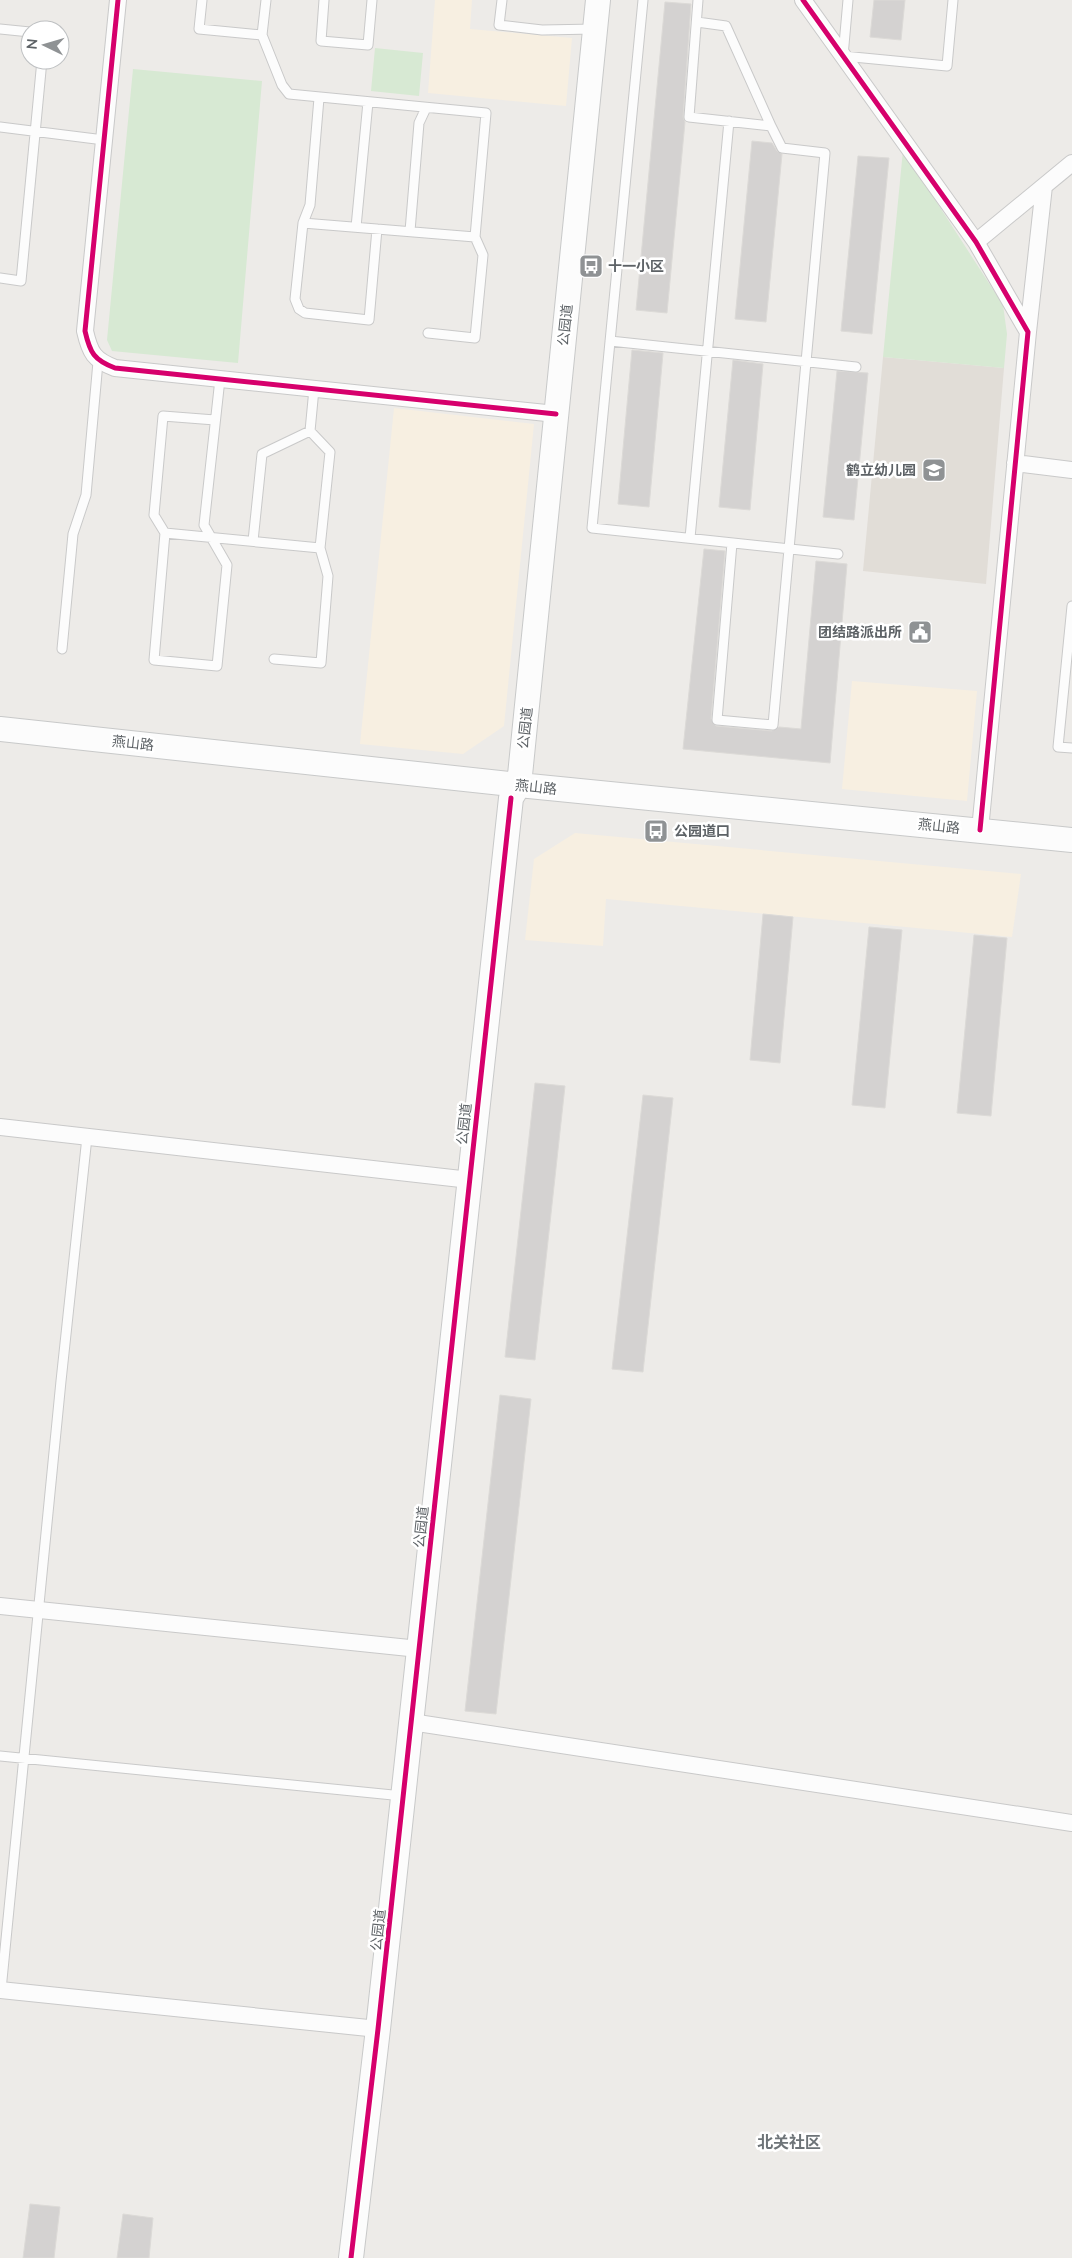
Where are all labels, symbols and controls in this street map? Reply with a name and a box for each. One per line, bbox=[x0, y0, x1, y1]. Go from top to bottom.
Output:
north arrow bbox=[20, 20, 70, 70]
text: N bbox=[23, 38, 40, 50]
bus stop icon: 十一小区 bbox=[578, 253, 604, 279]
place label: 十一小区 bbox=[608, 257, 664, 274]
street label: 公园道 bbox=[554, 303, 575, 347]
school or university icon: 鹤立幼儿园 bbox=[921, 457, 947, 483]
place label: 鹤立幼儿园 bbox=[846, 461, 916, 478]
public building icon: 团结路派出所 bbox=[907, 619, 933, 645]
place label: 团结路派出所 bbox=[818, 623, 902, 640]
street label: 公园道 bbox=[514, 706, 535, 750]
street label: 燕山路 bbox=[111, 732, 155, 753]
street label: 燕山路 bbox=[514, 776, 558, 797]
street label: 燕山路 bbox=[917, 815, 961, 836]
bus stop icon: 公园道口 bbox=[643, 818, 669, 844]
place label: 公园道口 bbox=[674, 822, 730, 839]
street label: 公园道 bbox=[453, 1102, 474, 1146]
street label: 公园道 bbox=[410, 1505, 431, 1549]
street label: 公园道 bbox=[367, 1908, 388, 1952]
district label: 北关社区 bbox=[757, 2132, 821, 2151]

